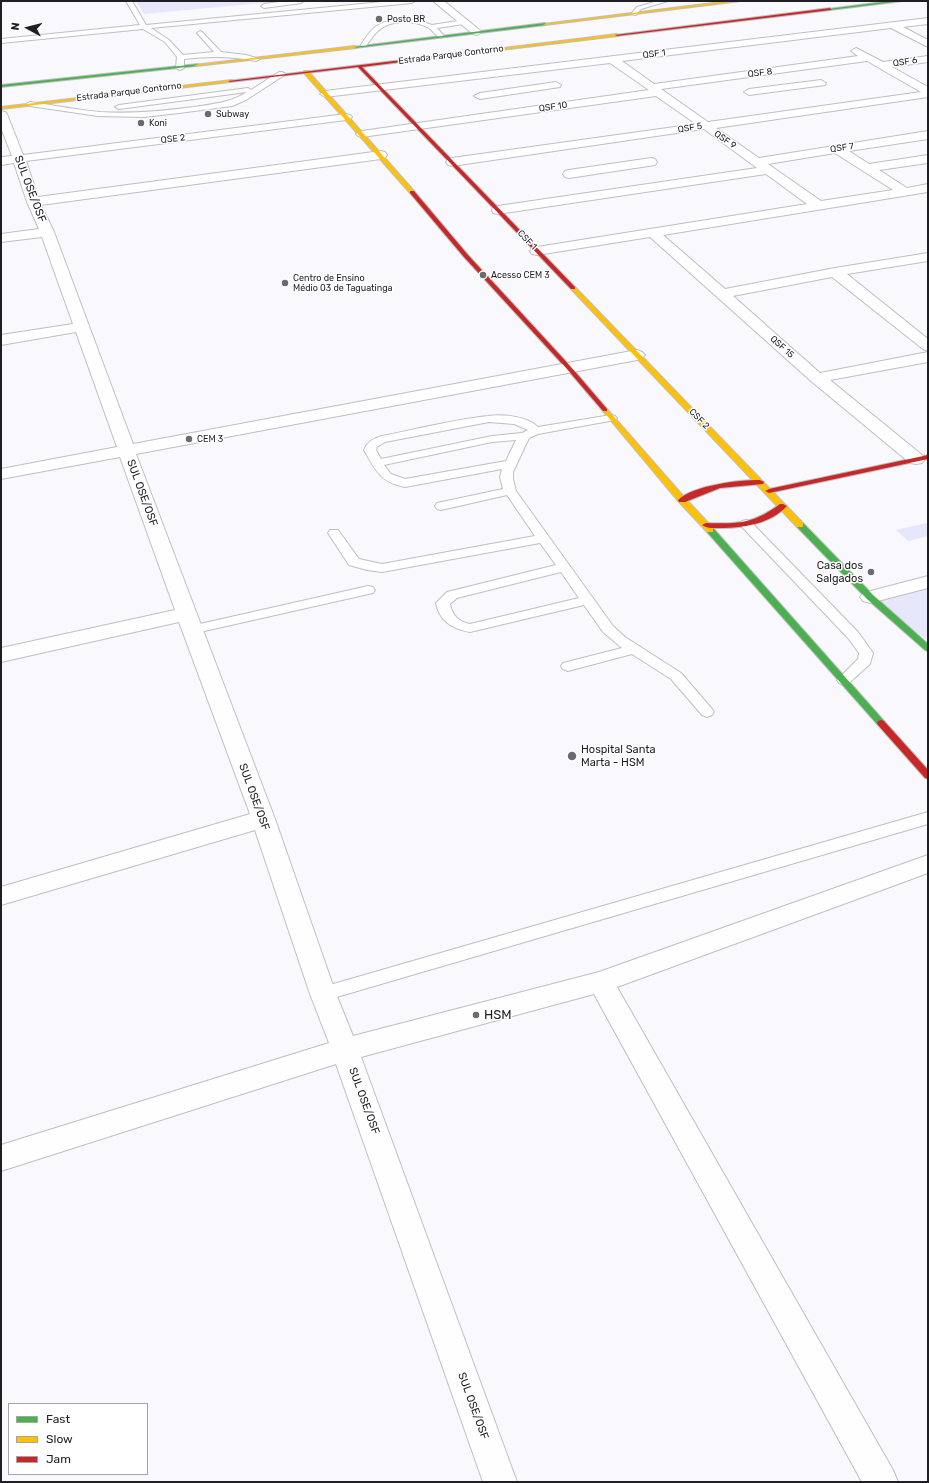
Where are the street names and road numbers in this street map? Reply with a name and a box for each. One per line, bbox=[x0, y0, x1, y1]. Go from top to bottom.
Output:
street label: Estrada Parque Contorno bbox=[398, 43, 504, 67]
street label: QSF 1 bbox=[642, 47, 666, 61]
street label: QSF 6 bbox=[892, 55, 918, 69]
street label: QSF 8 bbox=[747, 66, 773, 80]
street label: Estrada Parque Contorno bbox=[76, 80, 182, 104]
street label: QSF 10 bbox=[538, 100, 568, 114]
street label: QSF 5 bbox=[677, 121, 703, 135]
street label: QSF 9 bbox=[712, 129, 738, 151]
street label: QSE 2 bbox=[160, 132, 186, 146]
street label: QSF 7 bbox=[829, 141, 855, 155]
street label: SUL OSE/OSF bbox=[11, 154, 49, 224]
street label: CSF 1 bbox=[515, 228, 539, 252]
street label: QSF 15 bbox=[768, 334, 796, 360]
street label: CSF 2 bbox=[687, 406, 711, 432]
street label: SUL OSE/OSF bbox=[124, 458, 160, 528]
street label: SUL OSE/OSF bbox=[236, 762, 272, 832]
street label: SUL OSE/OSF bbox=[346, 1066, 382, 1136]
street label: SUL OSE/OSF bbox=[455, 1371, 491, 1441]

